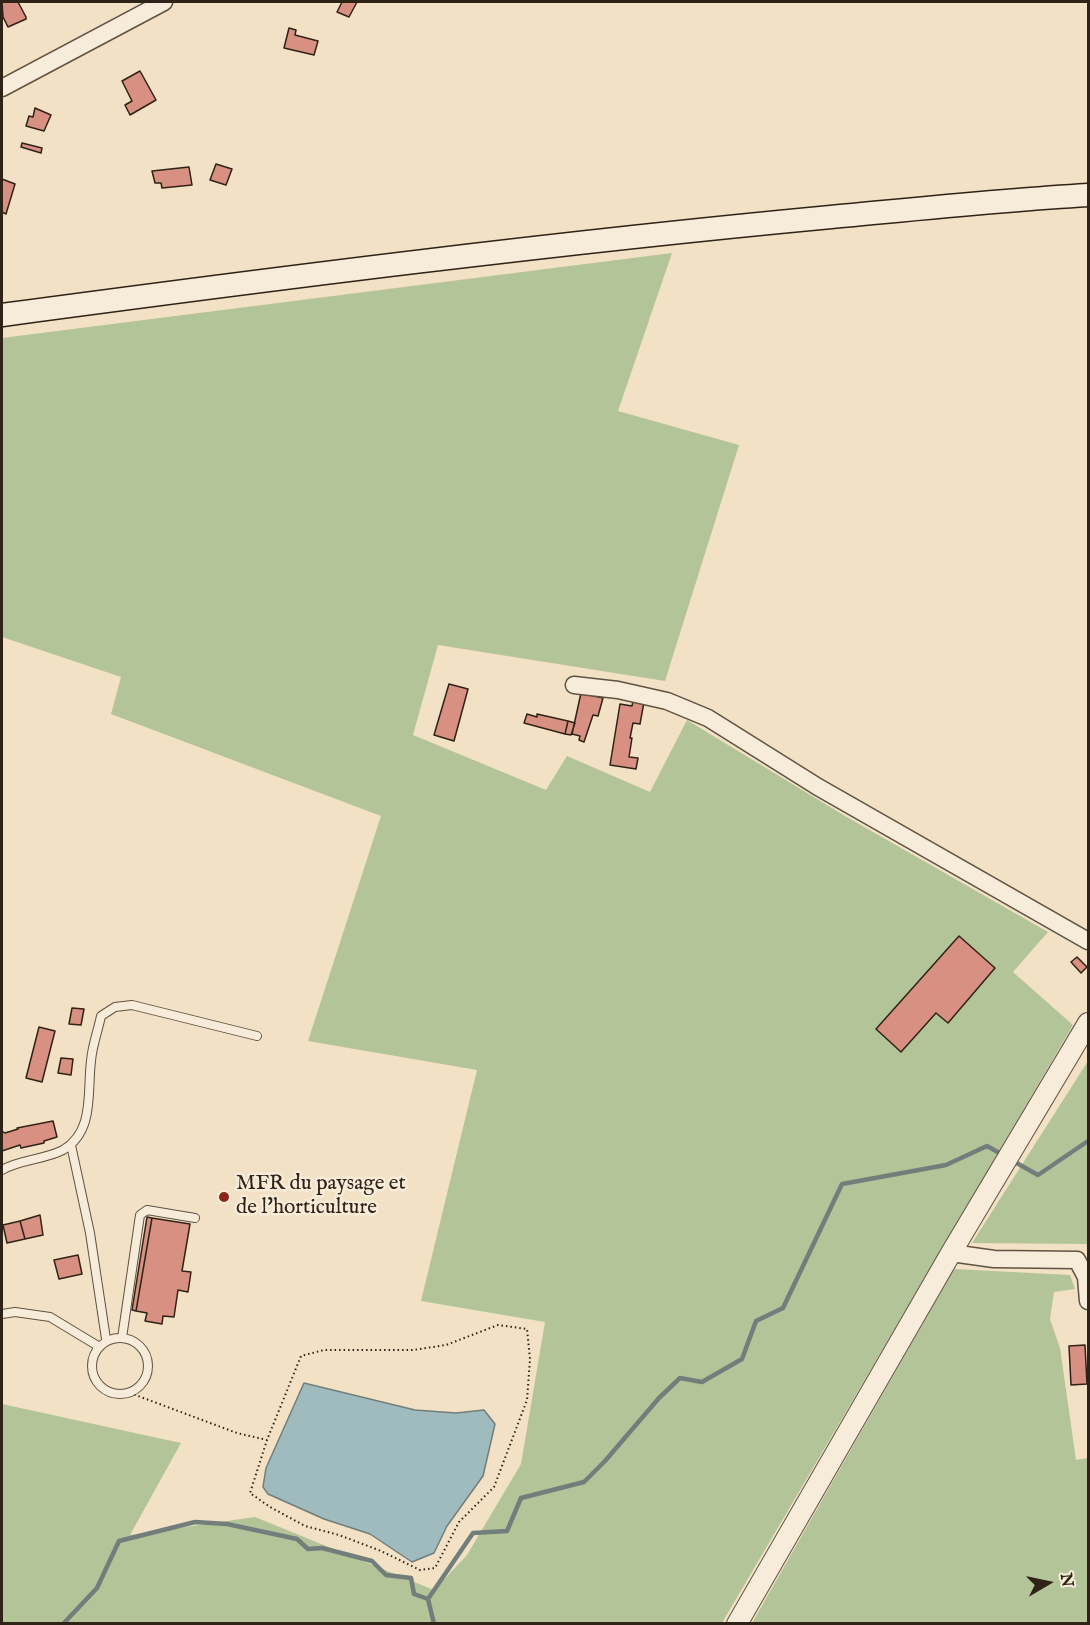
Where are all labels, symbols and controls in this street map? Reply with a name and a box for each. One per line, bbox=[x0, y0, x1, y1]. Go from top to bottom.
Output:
place label: MFR du paysage et de l'horticulture bbox=[236, 1172, 406, 1222]
marker: MFR du paysage et de l'horticulture bbox=[217, 1190, 231, 1204]
north arrow bbox=[1018, 1553, 1078, 1613]
text: N bbox=[1055, 1572, 1077, 1589]

